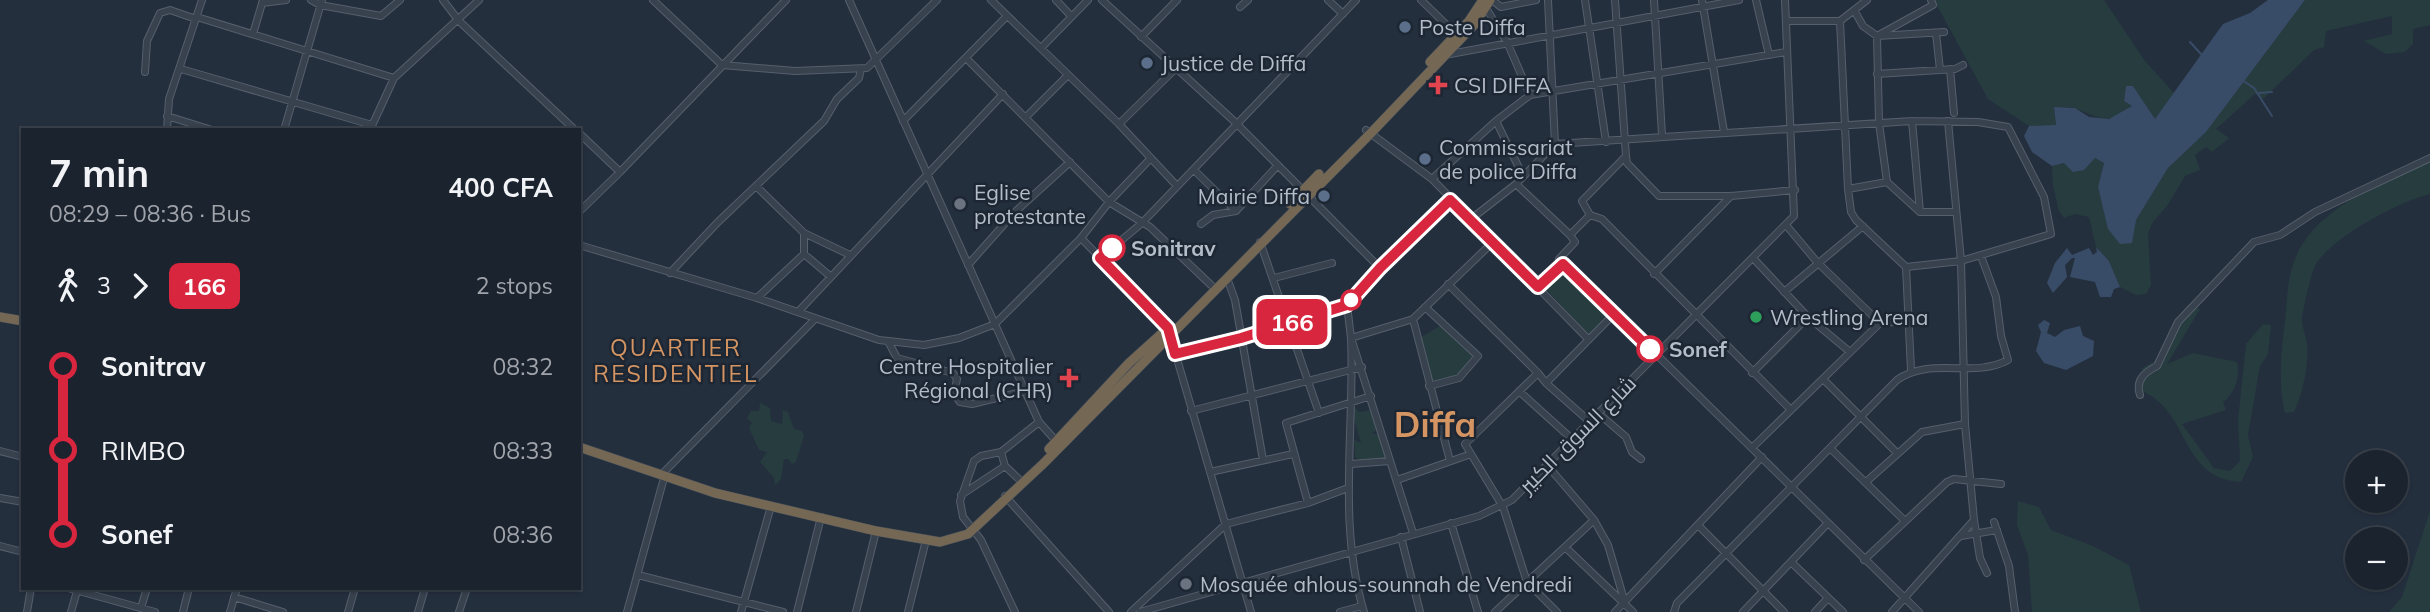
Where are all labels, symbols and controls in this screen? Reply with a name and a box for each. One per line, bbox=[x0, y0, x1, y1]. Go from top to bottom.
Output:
place label: Poste Diffa bbox=[1419, 14, 1526, 40]
marker: Poste Diffa bbox=[1397, 19, 1413, 35]
place label: Justice de Diffa bbox=[1161, 50, 1306, 76]
marker: Justice de Diffa bbox=[1139, 55, 1155, 71]
place label: CSI DIFFA bbox=[1454, 72, 1552, 98]
marker: CSI DIFFA bbox=[1428, 75, 1448, 95]
place label: Commissariat de police Diffa bbox=[1439, 134, 1577, 184]
text: 7 min bbox=[49, 149, 149, 197]
marker: Commissariat de police Diffa bbox=[1417, 151, 1433, 167]
text: 400 CFA bbox=[448, 171, 553, 204]
place label: Eglise protestante bbox=[974, 179, 1086, 229]
place label: Mairie Diffa bbox=[1198, 183, 1310, 209]
marker: Mairie Diffa bbox=[1316, 188, 1332, 204]
marker: Eglise protestante bbox=[952, 196, 968, 212]
text: 08:29 – 08:36 · Bus bbox=[49, 199, 251, 228]
marker: Sonitrav bbox=[1099, 235, 1125, 261]
place label: Sonitrav bbox=[1131, 235, 1216, 261]
icon: walk bbox=[49, 267, 87, 305]
icon: forward bbox=[121, 267, 159, 305]
text: 3 bbox=[97, 271, 111, 300]
text: 166 bbox=[183, 271, 226, 301]
text: 2 stops bbox=[476, 271, 553, 300]
unlabelled marker bbox=[1341, 290, 1361, 310]
line badge: 166 bbox=[1252, 299, 1332, 345]
place label: Wrestling Arena bbox=[1770, 304, 1928, 330]
text: 166 bbox=[1270, 307, 1314, 337]
marker: Wrestling Arena bbox=[1748, 309, 1764, 325]
district label: QUARTIER RESIDENTIEL bbox=[593, 333, 759, 388]
marker: Sonef bbox=[1637, 336, 1663, 362]
place label: Sonef bbox=[1669, 336, 1728, 362]
text: Sonitrav bbox=[101, 350, 206, 383]
text: 08:32 bbox=[493, 352, 553, 381]
place label: Centre Hospitalier Régional (CHR) bbox=[879, 353, 1053, 403]
marker: Centre Hospitalier Régional (CHR) bbox=[1059, 368, 1079, 388]
street label: شارع السوق الكبير bbox=[1512, 370, 1643, 500]
district label: Diffa bbox=[1394, 402, 1476, 446]
text: RIMBO bbox=[101, 434, 186, 467]
text: 08:33 bbox=[493, 436, 553, 465]
map controls bbox=[2345, 450, 2408, 590]
button: + bbox=[2345, 450, 2408, 513]
text: Sonef bbox=[101, 518, 173, 551]
text: 08:36 bbox=[493, 520, 553, 549]
button: − bbox=[2345, 527, 2408, 590]
place label: Mosquée ahlous-sounnah de Vendredi bbox=[1200, 571, 1572, 597]
marker: Mosquée ahlous-sounnah de Vendredi bbox=[1178, 576, 1194, 592]

